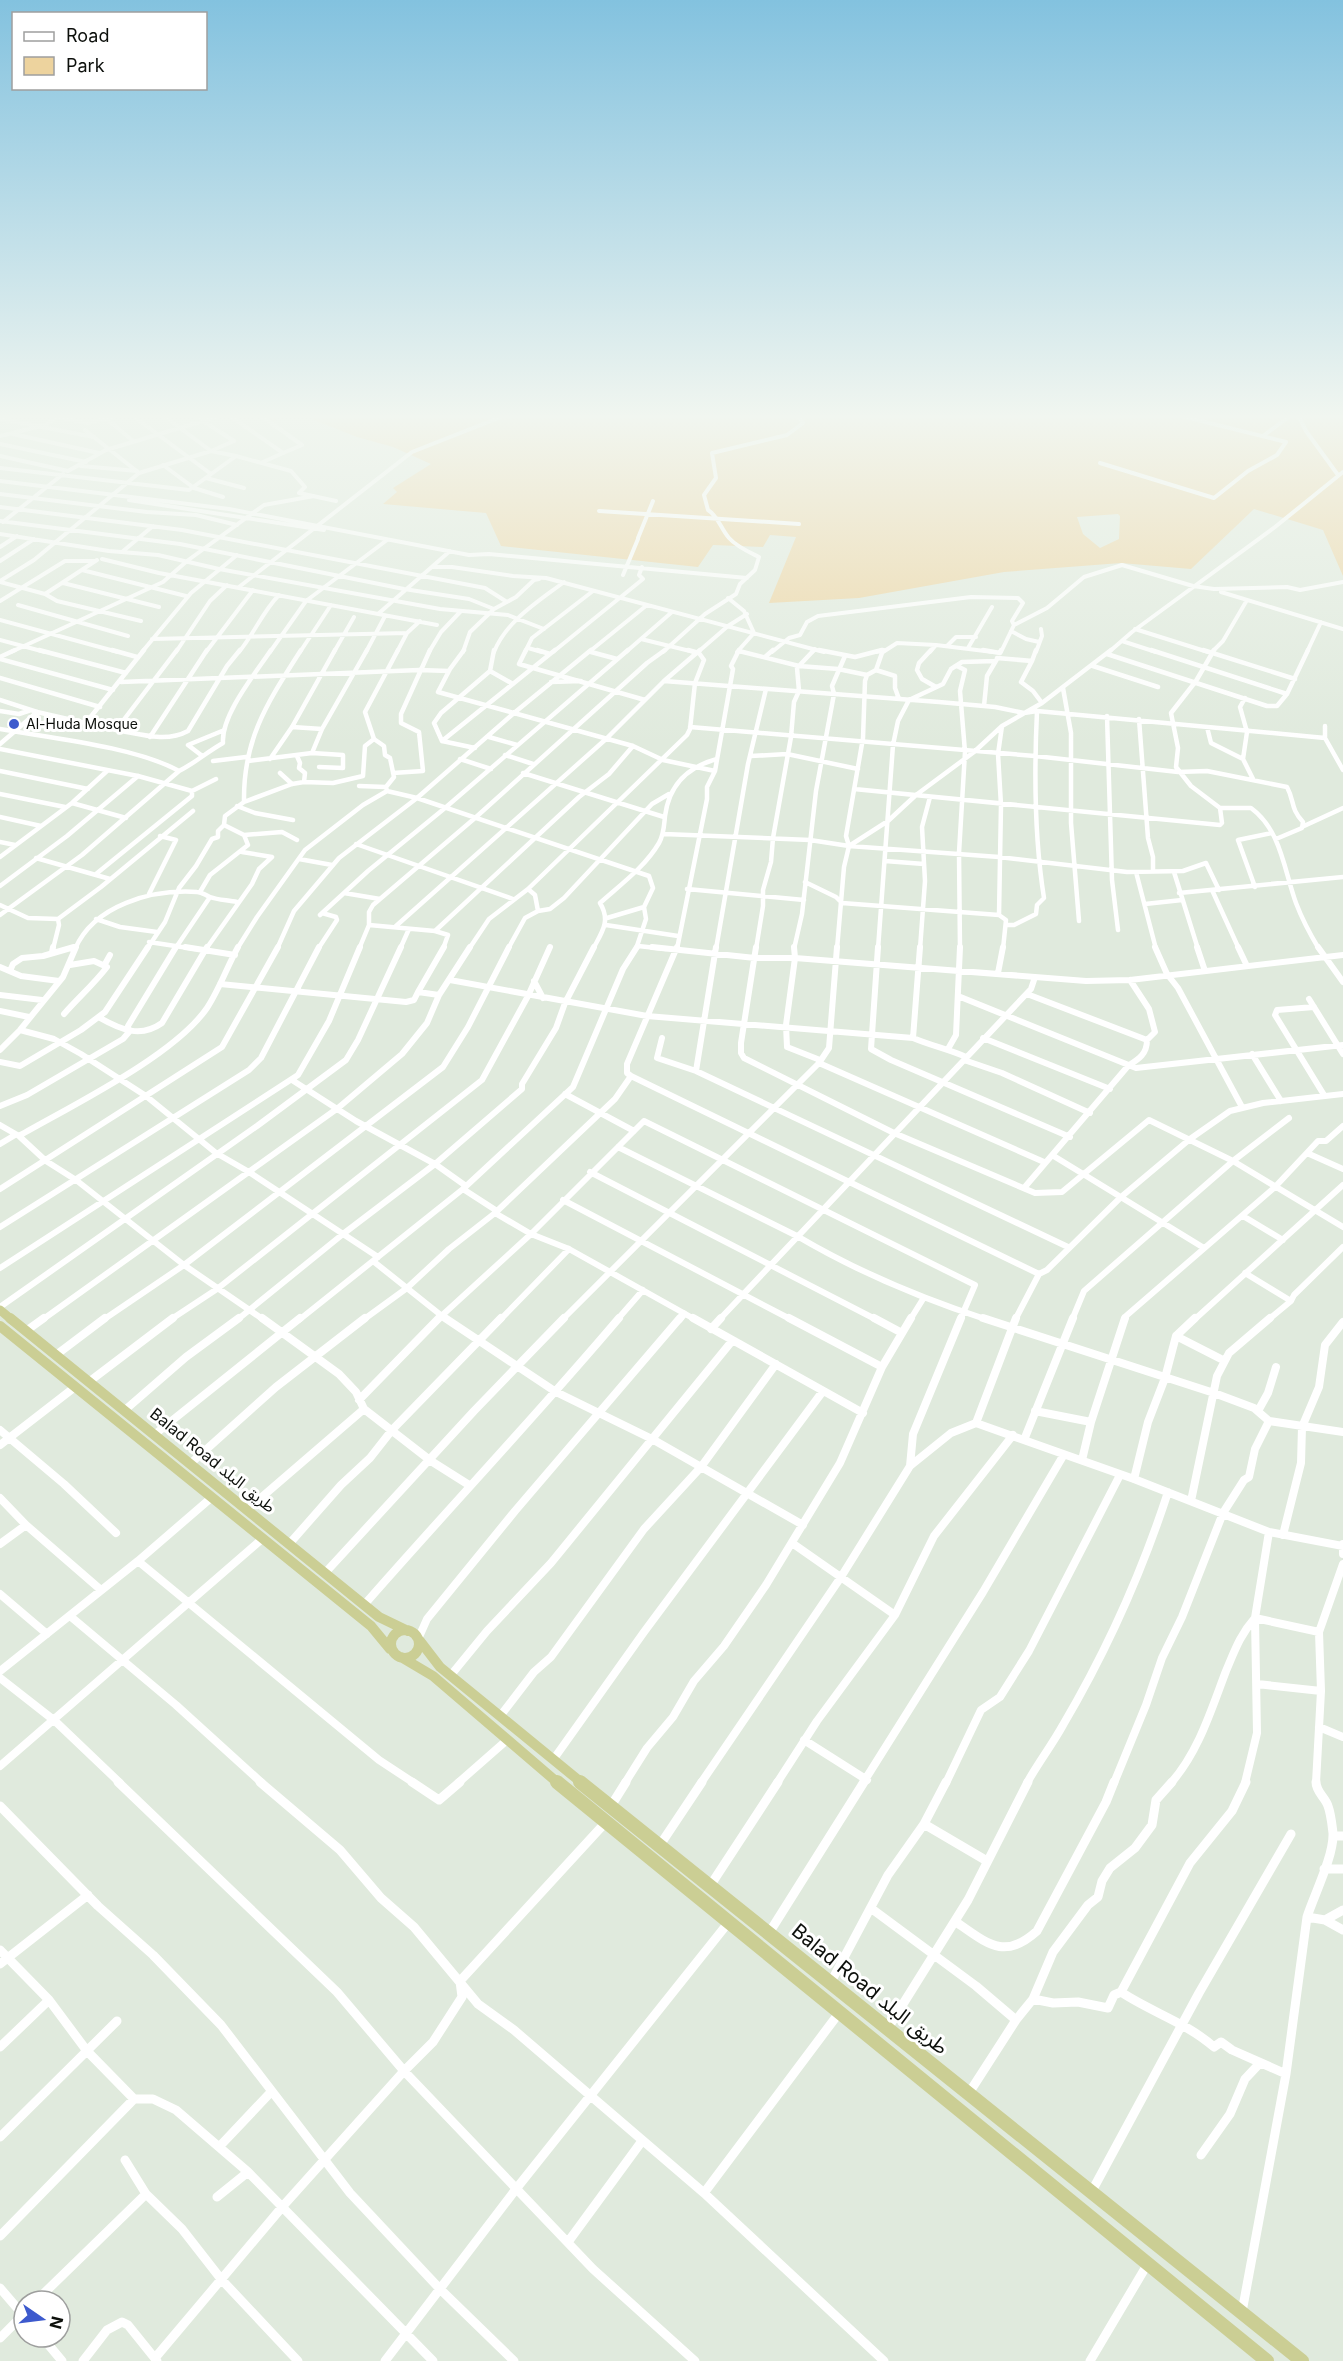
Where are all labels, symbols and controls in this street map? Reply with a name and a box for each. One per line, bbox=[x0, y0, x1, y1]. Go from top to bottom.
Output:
legend bbox=[12, 12, 207, 90]
text: Road bbox=[66, 25, 109, 46]
text: Park bbox=[66, 55, 105, 76]
place label: Al-Huda Mosque bbox=[26, 715, 138, 732]
marker: Al-Huda Mosque bbox=[7, 717, 21, 731]
street label: Balad Road طريق البلد bbox=[146, 1403, 280, 1518]
street label: Balad Road طريق البلد bbox=[786, 1919, 953, 2060]
north arrow bbox=[12, 2289, 72, 2349]
text: N bbox=[45, 2314, 68, 2331]

